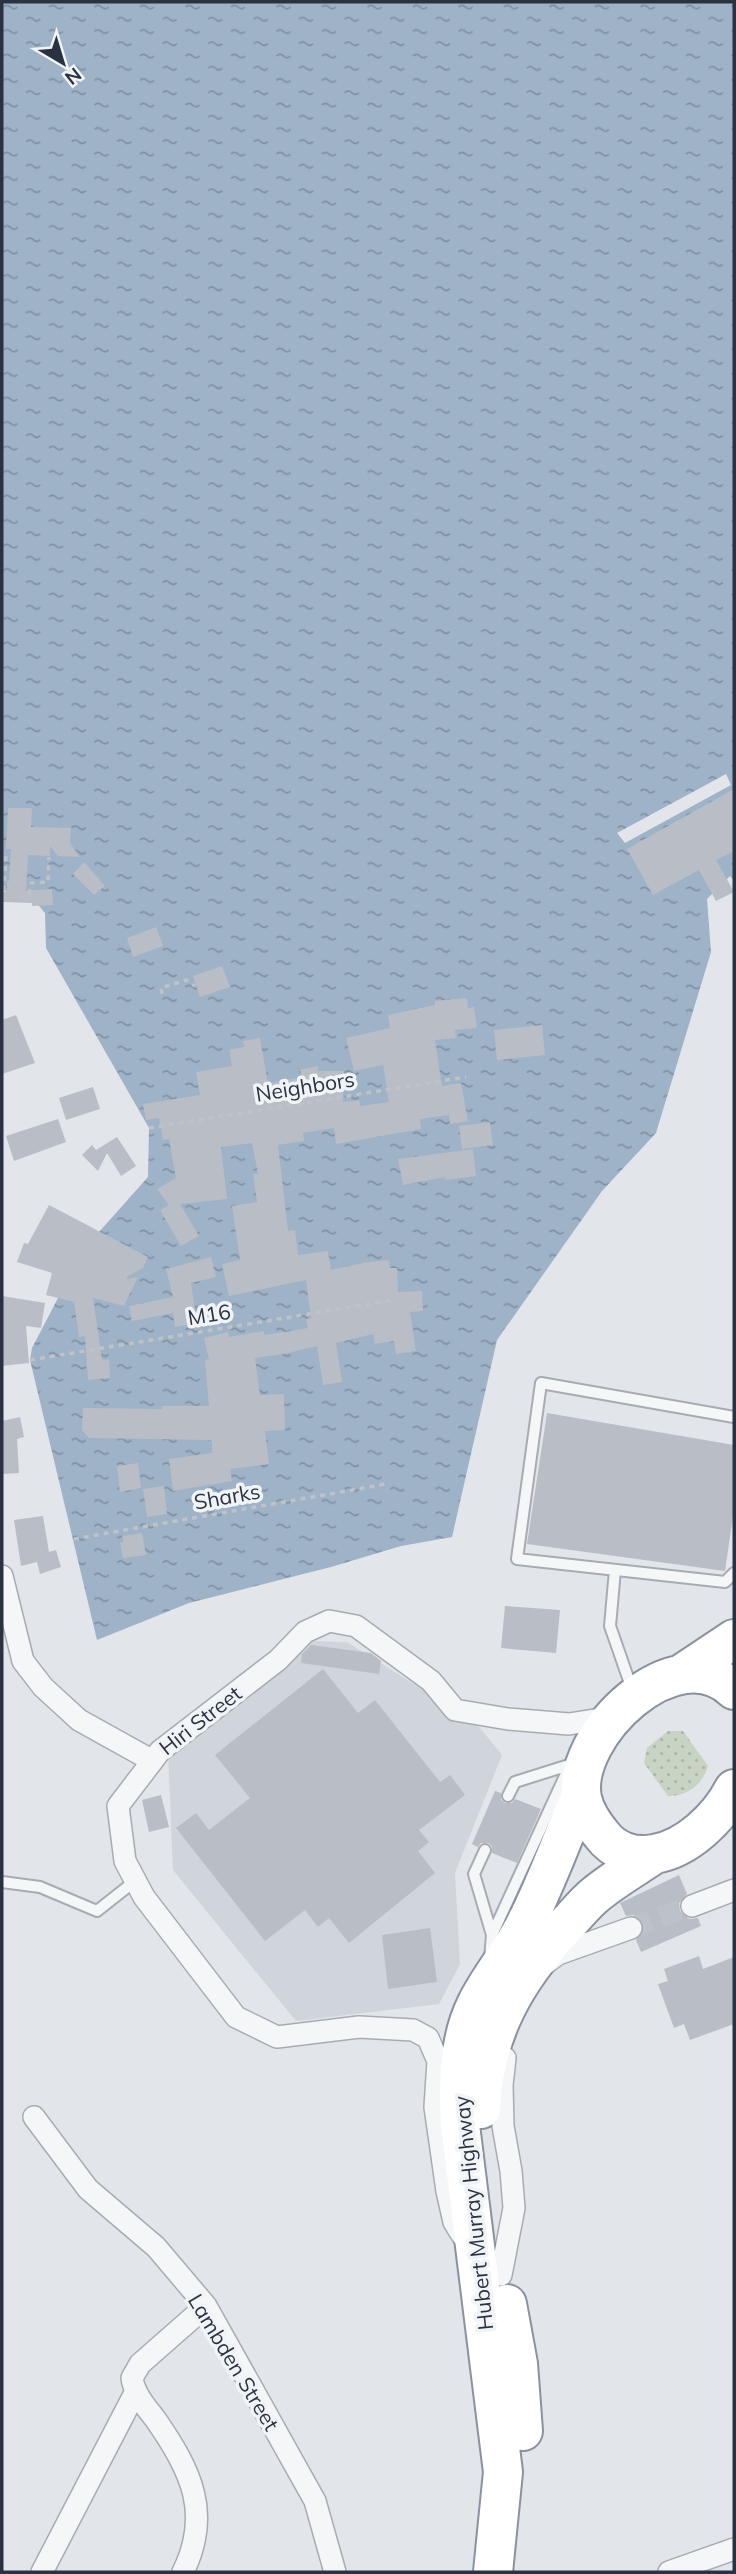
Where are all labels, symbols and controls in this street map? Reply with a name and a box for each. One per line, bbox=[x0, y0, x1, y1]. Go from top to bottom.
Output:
north arrow bbox=[28, 28, 98, 98]
text: N bbox=[60, 63, 87, 90]
street label: Neighbors bbox=[254, 1065, 356, 1107]
street label: M16 bbox=[186, 1298, 232, 1330]
street label: Sharks bbox=[192, 1477, 262, 1515]
street label: Hiri Street bbox=[154, 1680, 246, 1760]
street label: Hubert Murray Highway bbox=[448, 2095, 498, 2331]
street label: Lambden Street bbox=[183, 2289, 285, 2435]

